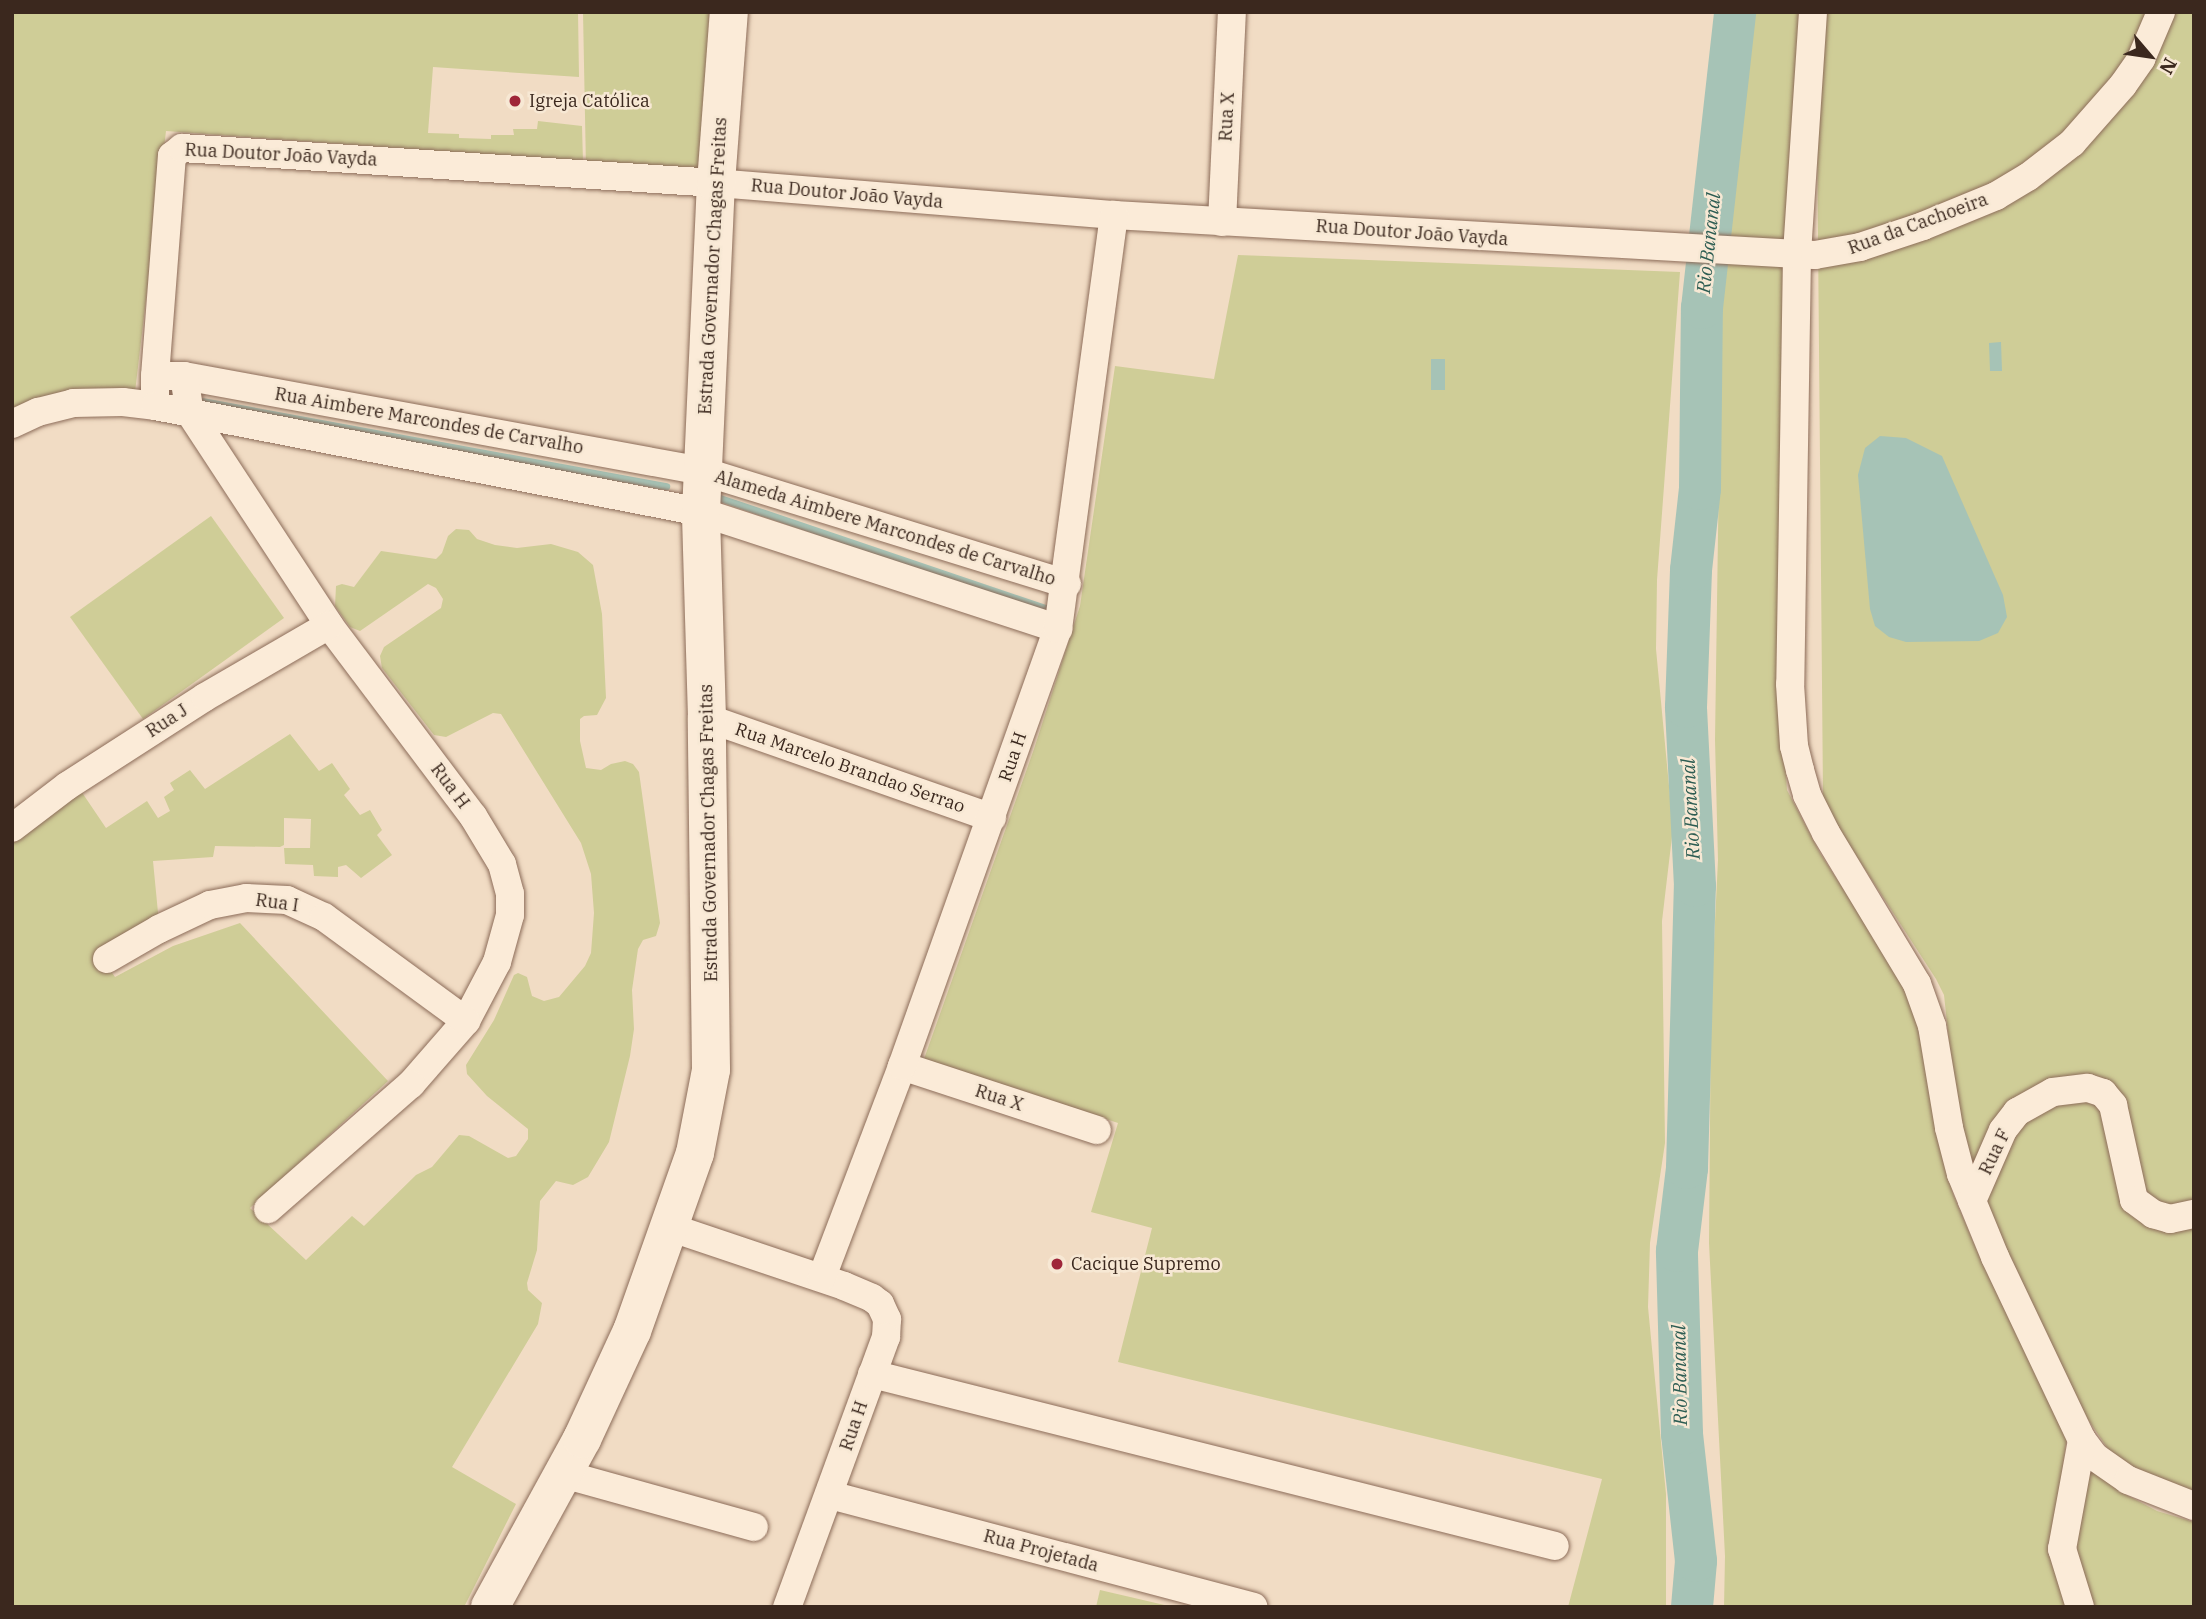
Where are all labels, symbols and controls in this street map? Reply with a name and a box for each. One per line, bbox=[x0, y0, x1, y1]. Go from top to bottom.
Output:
north arrow bbox=[2115, 21, 2185, 91]
text: N bbox=[2154, 54, 2183, 79]
place label: Igreja Católica bbox=[529, 90, 650, 112]
street label: Rua X bbox=[1215, 92, 1239, 142]
marker: Igreja Católica bbox=[507, 93, 523, 109]
street label: Estrada Governador Chagas Freitas bbox=[694, 117, 732, 415]
street label: Rua Doutor João Vayda bbox=[184, 139, 378, 171]
street label: Rua Doutor João Vayda bbox=[750, 175, 944, 213]
street label: Rua da Cachoeira bbox=[1845, 189, 1991, 259]
water label: Rio Bananal bbox=[1692, 192, 1726, 294]
street label: Rua Doutor João Vayda bbox=[1315, 215, 1509, 251]
street label: Rua Aimbere Marcondes de Carvalho bbox=[273, 383, 585, 459]
street label: Alameda Aimbere Marcondes de Carvalho bbox=[712, 466, 1058, 590]
street label: Estrada Governador Chagas Freitas bbox=[696, 684, 722, 982]
street label: Rua J bbox=[142, 700, 192, 742]
street label: Rua Marcelo Brandao Serrao bbox=[732, 718, 968, 818]
street label: Rua H bbox=[994, 729, 1032, 785]
water label: Rio Bananal bbox=[1677, 758, 1705, 860]
street label: Rua H bbox=[426, 759, 474, 813]
street label: Rua I bbox=[254, 889, 300, 917]
street label: Rua X bbox=[972, 1080, 1026, 1116]
street label: Rua F bbox=[1975, 1126, 2015, 1178]
place label: Cacique Supremo bbox=[1071, 1253, 1221, 1275]
marker: Cacique Supremo bbox=[1049, 1256, 1065, 1272]
water label: Rio Bananal bbox=[1668, 1324, 1692, 1426]
street label: Rua H bbox=[835, 1398, 873, 1454]
street label: Rua Projetada bbox=[981, 1525, 1101, 1577]

